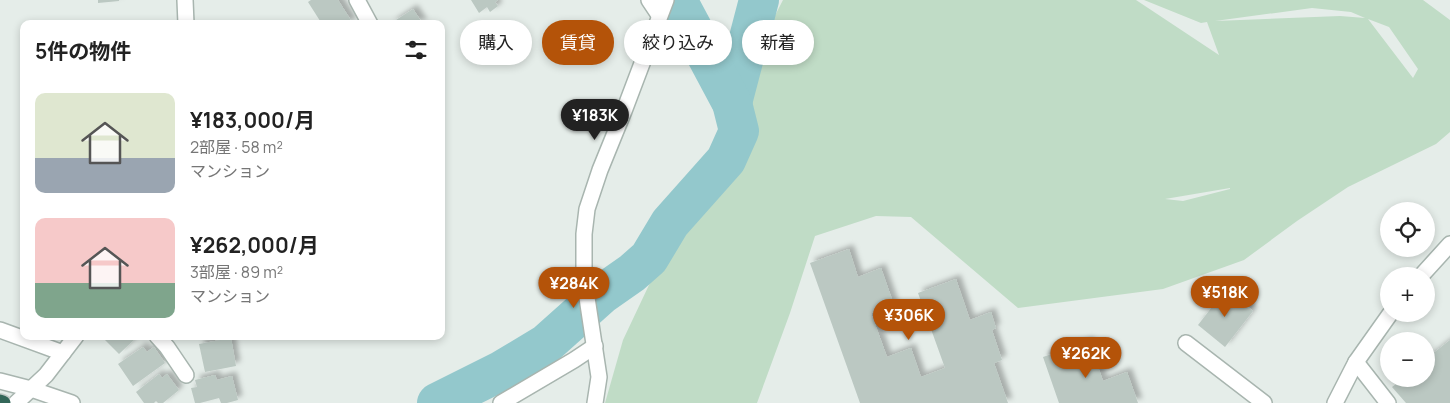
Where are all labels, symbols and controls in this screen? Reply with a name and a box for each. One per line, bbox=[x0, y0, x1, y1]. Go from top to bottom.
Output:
chip: 購入 bbox=[460, 20, 532, 65]
chip: 賃貸 bbox=[542, 20, 614, 65]
chip: 絞り込み bbox=[624, 20, 732, 65]
chip: 新着 bbox=[742, 20, 814, 65]
icon: filters bbox=[402, 36, 430, 64]
text: 5件の物件 bbox=[35, 37, 131, 65]
pin: ¥183K bbox=[560, 98, 630, 141]
text: ¥183K bbox=[572, 104, 618, 126]
text: ¥183,000/月 bbox=[190, 106, 315, 134]
icon: home bbox=[75, 113, 135, 173]
text: 2部屋 · 58 m² bbox=[190, 136, 283, 158]
text: マンション bbox=[190, 160, 270, 182]
map controls bbox=[1380, 202, 1435, 387]
button: locate bbox=[1380, 202, 1435, 257]
text: ¥262,000/月 bbox=[190, 231, 319, 259]
icon: home bbox=[75, 238, 135, 298]
text: 3部屋 · 89 m² bbox=[190, 261, 283, 283]
pin: ¥284K bbox=[539, 266, 609, 309]
button: + bbox=[1380, 267, 1435, 322]
text: ¥284K bbox=[549, 272, 599, 294]
pin: ¥518K bbox=[1190, 276, 1260, 318]
text: ¥518K bbox=[1202, 281, 1248, 303]
text: マンション bbox=[190, 285, 270, 307]
pin: ¥306K bbox=[874, 298, 944, 341]
text: ¥306K bbox=[884, 304, 934, 326]
button: − bbox=[1380, 332, 1435, 387]
pin: ¥262K bbox=[1051, 336, 1121, 379]
text: ¥262K bbox=[1061, 342, 1111, 364]

